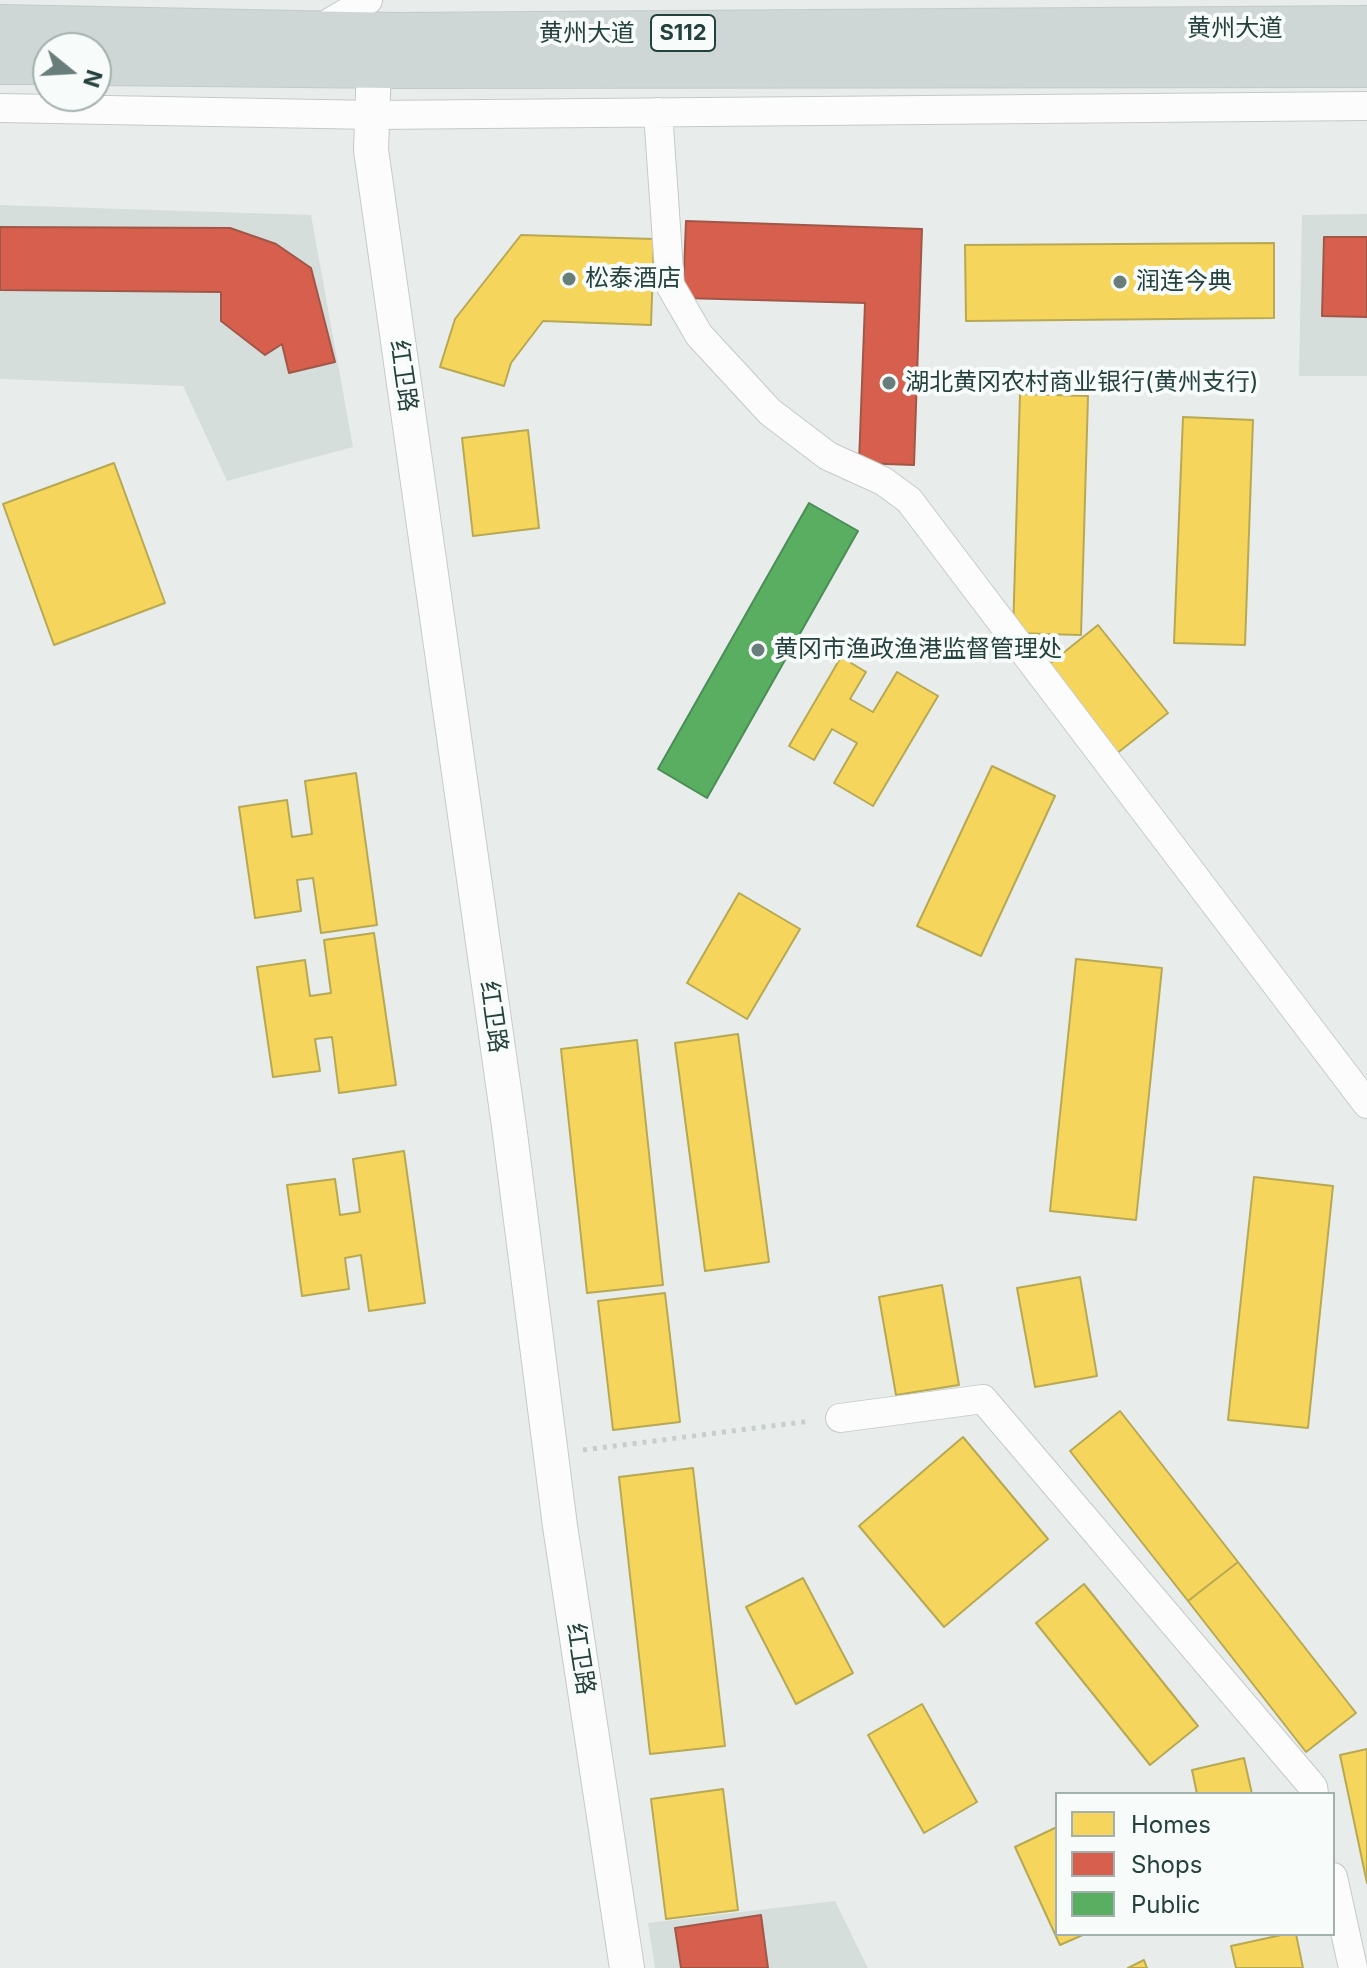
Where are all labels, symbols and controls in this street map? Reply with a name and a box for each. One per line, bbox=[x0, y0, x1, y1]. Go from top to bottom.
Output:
road number: S112 bbox=[651, 15, 715, 51]
street label: 黄州大道 bbox=[1187, 15, 1283, 43]
street label: 黄州大道 bbox=[539, 20, 635, 48]
north arrow bbox=[32, 32, 112, 112]
text: N bbox=[78, 67, 108, 91]
place label: 松泰酒店 bbox=[585, 265, 681, 293]
place label: 润连今典 bbox=[1136, 268, 1232, 296]
marker: 松泰酒店 bbox=[560, 270, 578, 288]
marker: 润连今典 bbox=[1111, 273, 1129, 291]
street label: 红卫路 bbox=[384, 338, 422, 414]
place label: 湖北黄冈农村商业银行(黄州支行) bbox=[905, 369, 1259, 397]
marker: 湖北黄冈农村商业银行(黄州支行) bbox=[880, 374, 898, 392]
place label: 黄冈市渔政渔港监督管理处 bbox=[774, 636, 1062, 664]
marker: 黄冈市渔政渔港监督管理处 bbox=[749, 641, 767, 659]
street label: 红卫路 bbox=[474, 979, 512, 1055]
street label: 红卫路 bbox=[560, 1621, 600, 1697]
legend bbox=[1055, 1792, 1335, 1936]
text: Homes bbox=[1131, 1810, 1211, 1839]
text: Shops bbox=[1131, 1850, 1202, 1879]
text: Public bbox=[1131, 1890, 1201, 1919]

